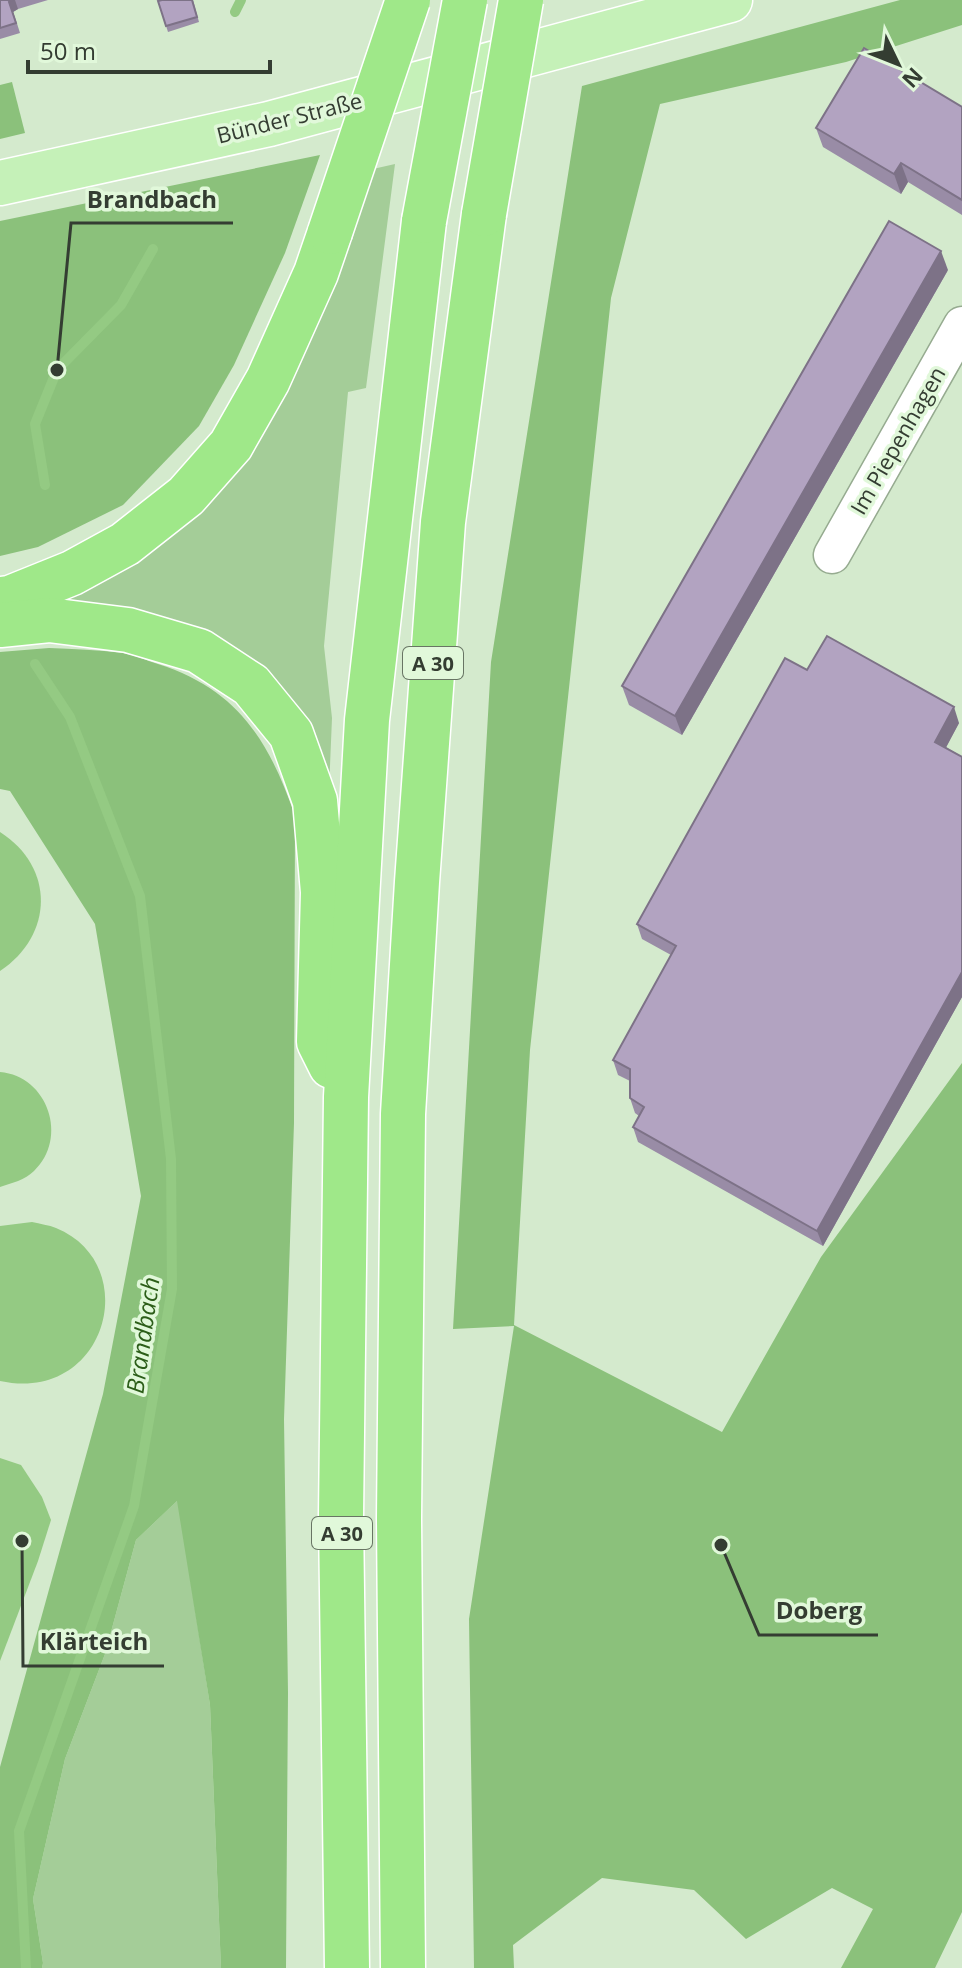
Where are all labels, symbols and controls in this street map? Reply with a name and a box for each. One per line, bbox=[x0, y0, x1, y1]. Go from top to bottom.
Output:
scale bar bbox=[28, 24, 270, 74]
north arrow bbox=[858, 24, 938, 104]
text: 50 m bbox=[40, 34, 96, 67]
text: N bbox=[896, 62, 930, 95]
street label: Bünder Straße bbox=[213, 84, 365, 150]
callout: Brandbach bbox=[71, 175, 233, 223]
text: Brandbach bbox=[87, 182, 217, 215]
street label: Im Piepenhagen bbox=[842, 361, 952, 519]
road number: A 30 bbox=[403, 647, 463, 679]
water label: Brandbach bbox=[117, 1275, 167, 1395]
road number: A 30 bbox=[312, 1517, 372, 1549]
callout: Doberg bbox=[759, 1587, 878, 1635]
text: Doberg bbox=[776, 1593, 863, 1626]
callout: Klärteich bbox=[23, 1618, 164, 1666]
text: Klärteich bbox=[40, 1624, 148, 1657]

